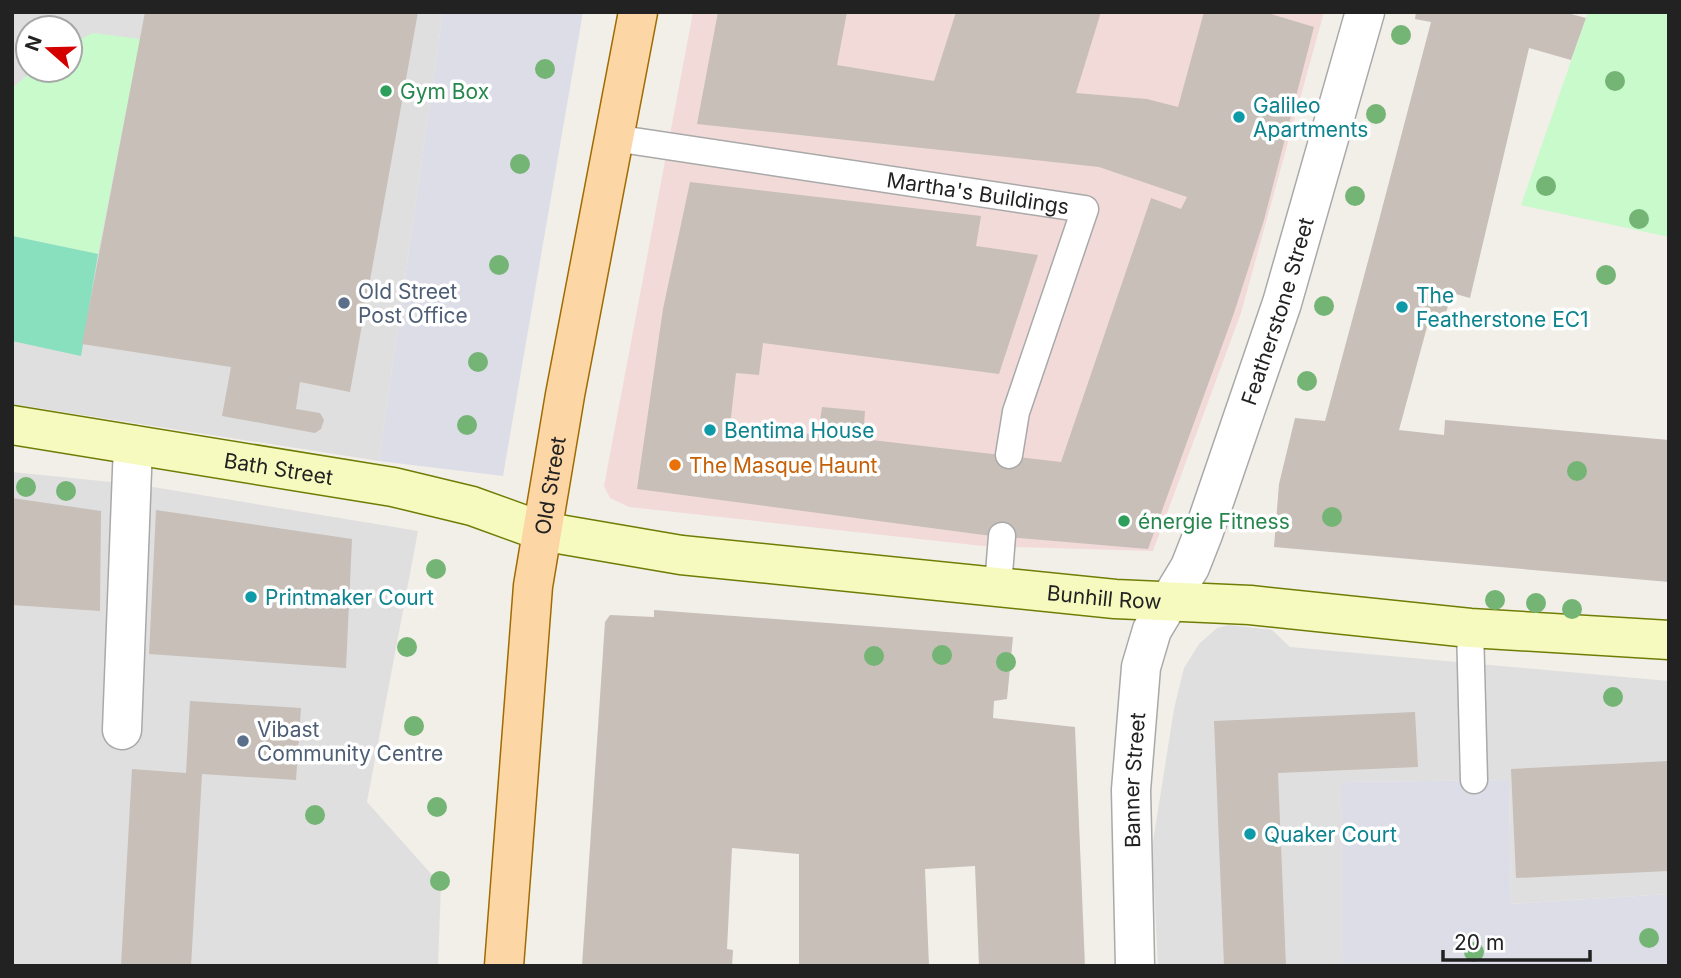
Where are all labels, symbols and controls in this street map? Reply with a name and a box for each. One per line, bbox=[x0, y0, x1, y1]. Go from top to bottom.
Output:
north arrow bbox=[14, 14, 84, 84]
text: N bbox=[20, 33, 47, 54]
place label: Gym Box bbox=[400, 79, 489, 104]
marker: Gym Box bbox=[378, 83, 394, 99]
place label: Galileo Apartments bbox=[1253, 93, 1368, 142]
marker: Galileo Apartments bbox=[1231, 109, 1247, 125]
street label: Martha's Buildings bbox=[885, 167, 1071, 219]
street label: Featherstone Street bbox=[1236, 214, 1318, 408]
place label: Old Street Post Office bbox=[358, 279, 468, 328]
place label: The Featherstone EC1 bbox=[1416, 283, 1589, 332]
marker: Old Street Post Office bbox=[336, 295, 352, 311]
marker: The Featherstone EC1 bbox=[1394, 299, 1410, 315]
place label: Bentima House bbox=[724, 418, 874, 443]
marker: Bentima House bbox=[702, 422, 718, 438]
street label: Old Street bbox=[529, 434, 570, 536]
street label: Bath Street bbox=[222, 447, 335, 490]
place label: The Masque Haunt bbox=[689, 453, 878, 478]
marker: The Masque Haunt bbox=[667, 457, 683, 473]
place label: énergie Fitness bbox=[1138, 509, 1290, 534]
marker: énergie Fitness bbox=[1116, 513, 1132, 529]
street label: Bunhill Row bbox=[1046, 580, 1162, 614]
place label: Printmaker Court bbox=[265, 585, 434, 610]
marker: Printmaker Court bbox=[243, 589, 259, 605]
street label: Banner Street bbox=[1118, 711, 1150, 848]
place label: Vibast Community Centre bbox=[257, 717, 443, 766]
marker: Vibast Community Centre bbox=[235, 733, 251, 749]
place label: Quaker Court bbox=[1264, 822, 1397, 847]
marker: Quaker Court bbox=[1242, 826, 1258, 842]
scale bar bbox=[1443, 918, 1590, 962]
text: 20 m bbox=[1454, 930, 1504, 955]

